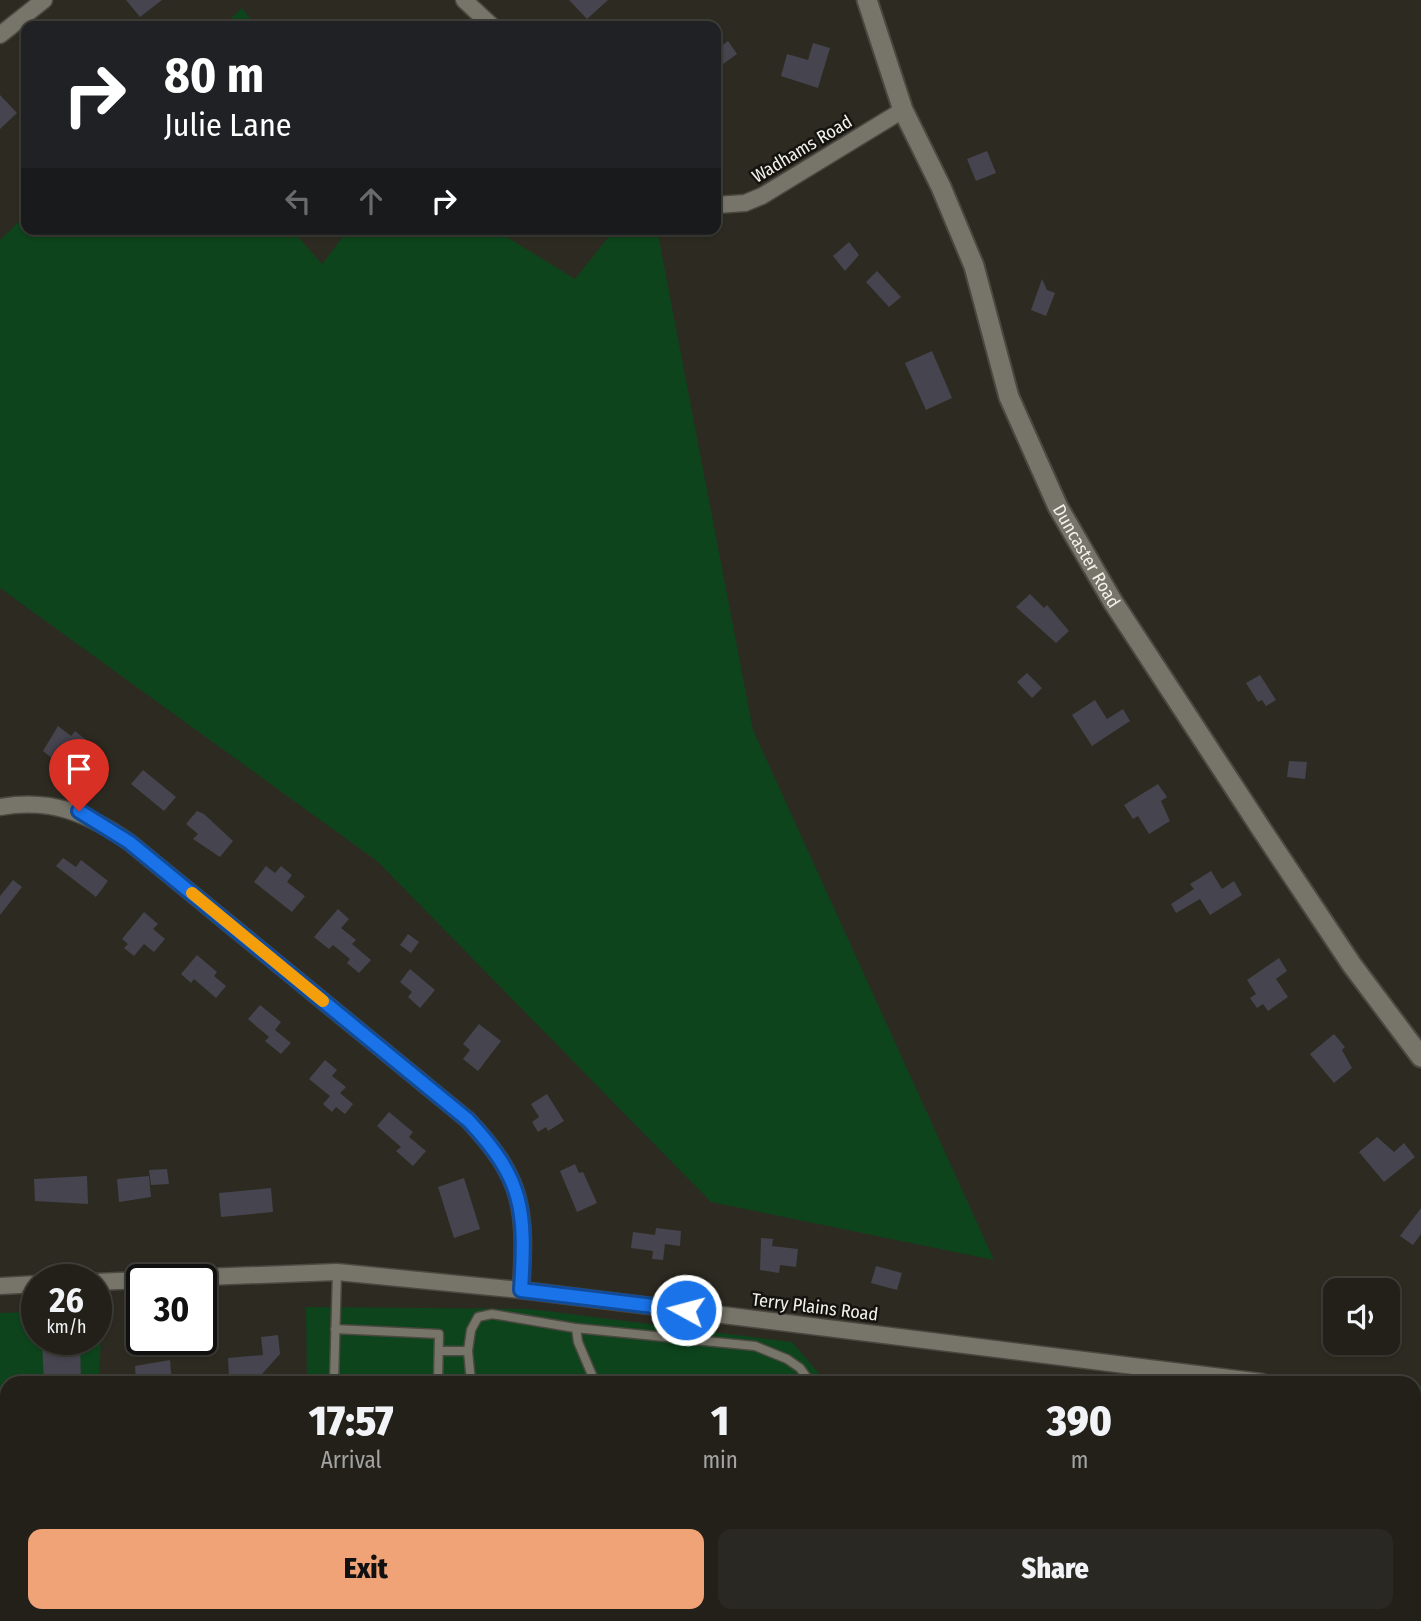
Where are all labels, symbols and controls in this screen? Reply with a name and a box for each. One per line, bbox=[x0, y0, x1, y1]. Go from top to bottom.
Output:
text: 80 m bbox=[164, 46, 264, 105]
icon: right bbox=[49, 49, 140, 140]
text: Julie Lane bbox=[164, 106, 292, 144]
street label: Wadhams Road bbox=[748, 111, 856, 187]
icon: left bbox=[279, 182, 317, 220]
icon: ahead bbox=[352, 182, 390, 220]
icon: right bbox=[425, 182, 463, 220]
street label: Duncaster Road bbox=[1048, 501, 1125, 612]
pin bbox=[49, 739, 109, 811]
icon: arrive bbox=[60, 750, 98, 788]
speed limit sign: 30 bbox=[126, 1264, 217, 1355]
position arrow bbox=[649, 1273, 723, 1347]
map controls bbox=[1323, 1278, 1400, 1355]
button: sound bbox=[1323, 1278, 1400, 1355]
text: 26 bbox=[49, 1279, 84, 1321]
street label: Terry Plains Road bbox=[751, 1288, 879, 1326]
text: km/h bbox=[46, 1316, 87, 1338]
text: 17:57 bbox=[309, 1396, 394, 1446]
text: 1 bbox=[711, 1396, 729, 1446]
text: 390 bbox=[1047, 1396, 1112, 1446]
text: Arrival bbox=[321, 1446, 382, 1474]
text: min bbox=[702, 1446, 738, 1474]
text: m bbox=[1071, 1446, 1088, 1474]
button: Exit bbox=[28, 1529, 704, 1609]
button: Share bbox=[718, 1529, 1393, 1609]

